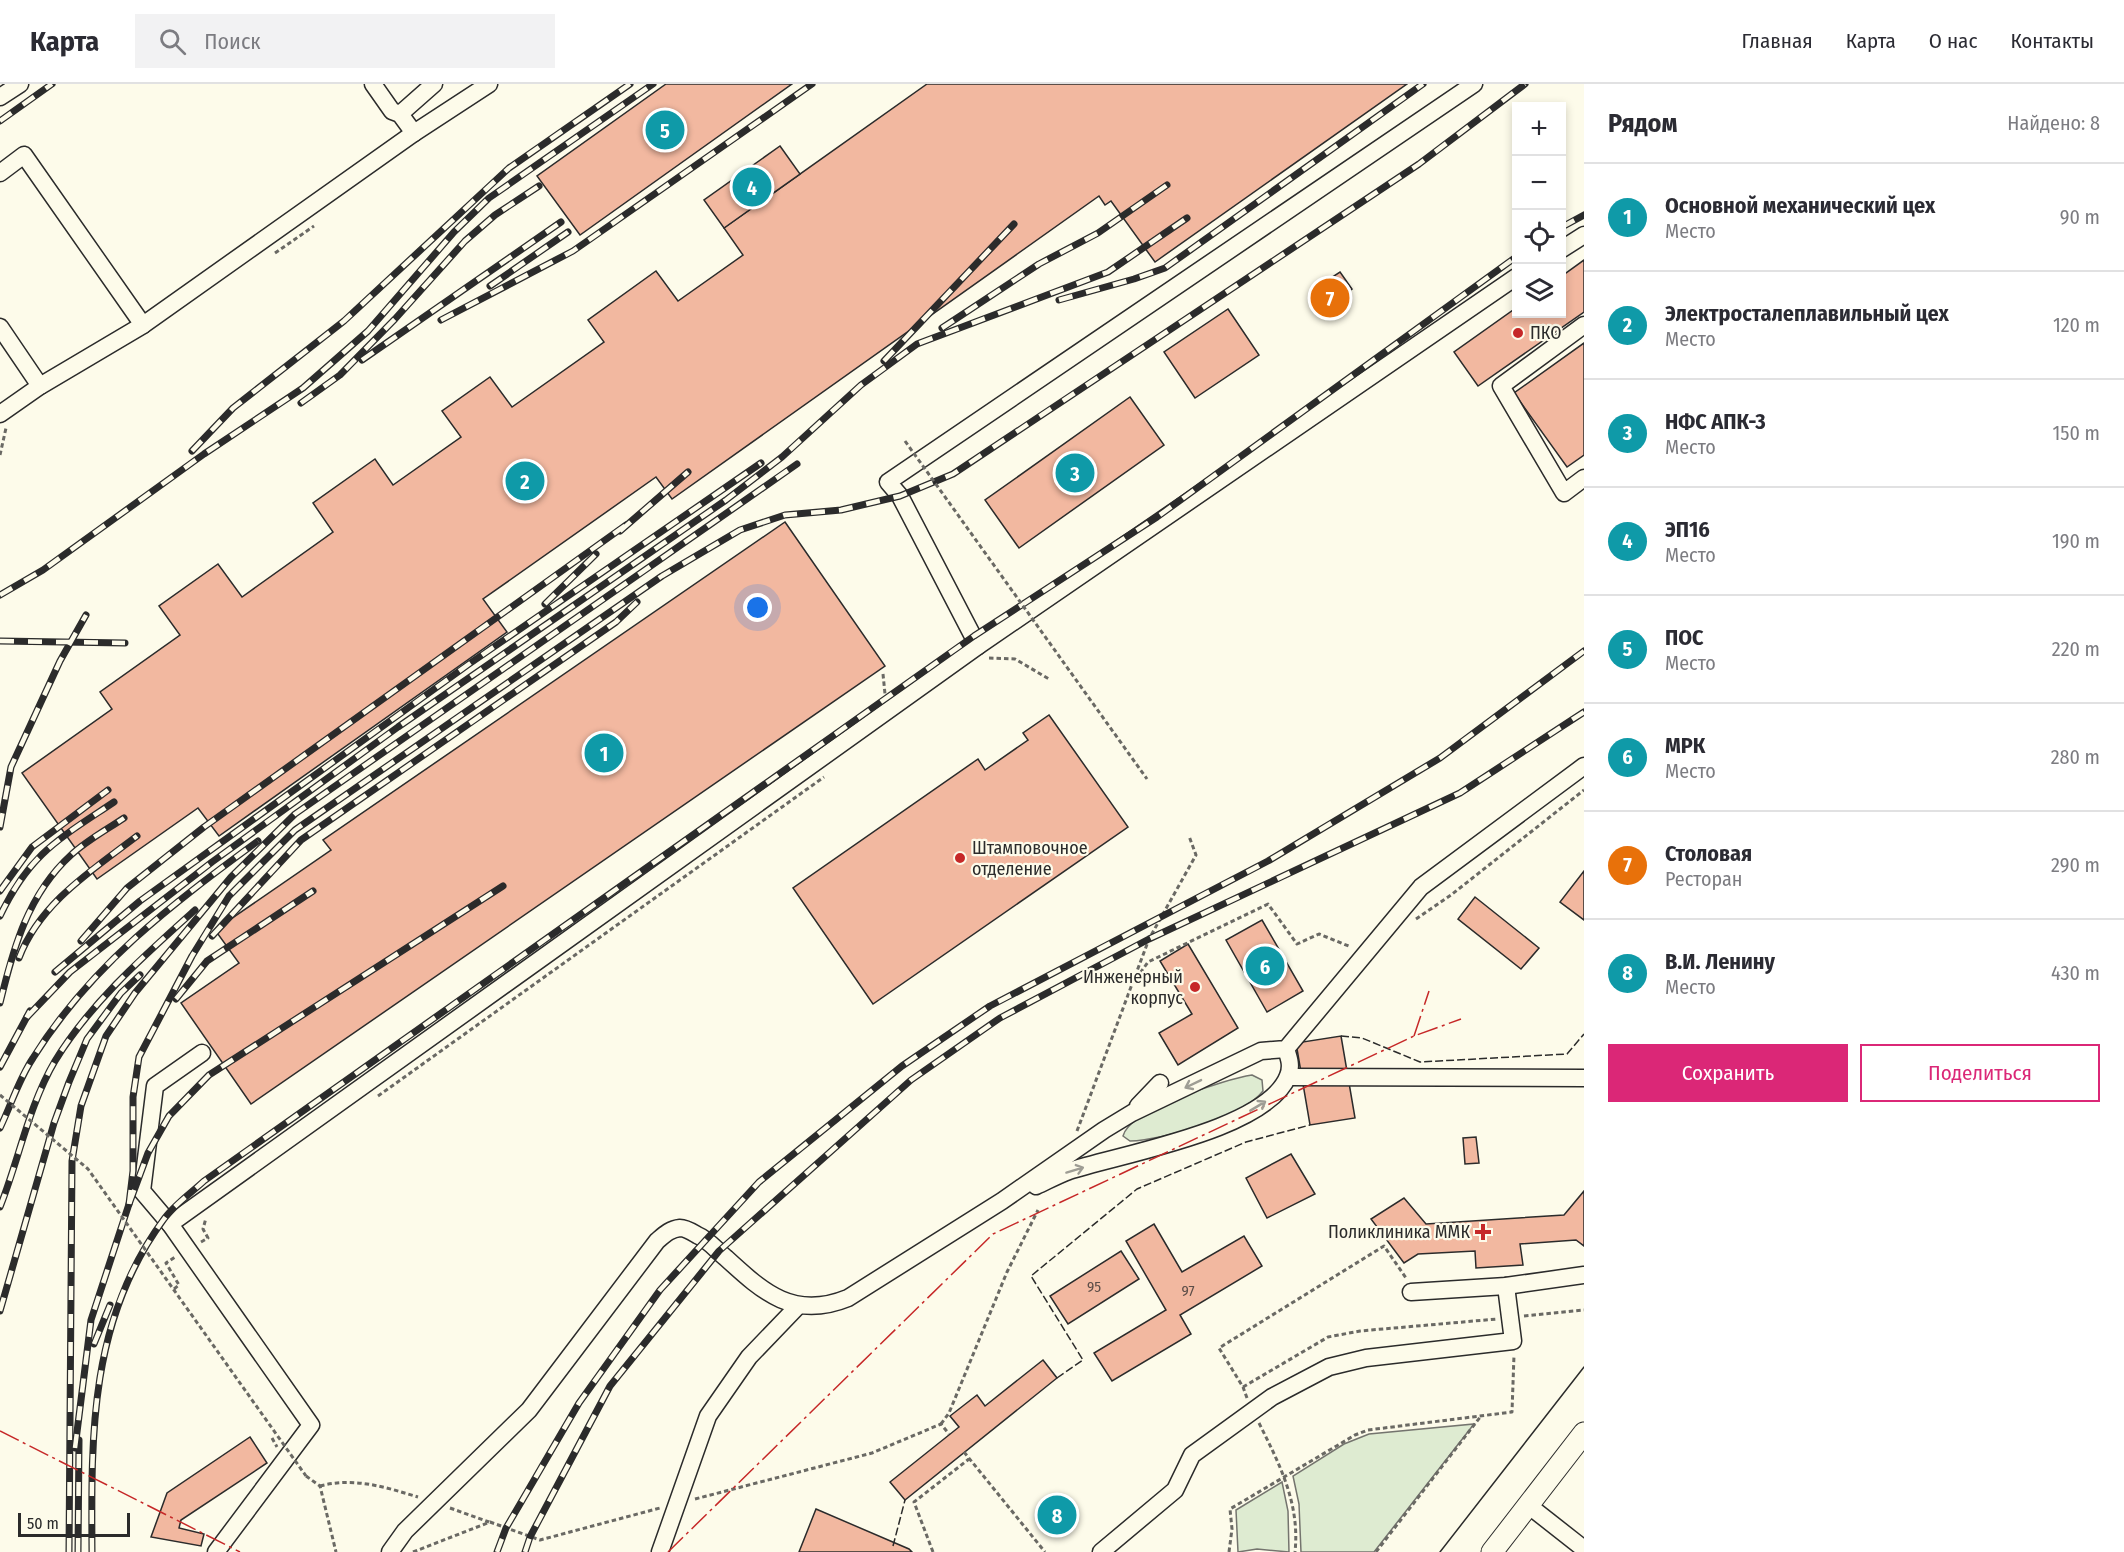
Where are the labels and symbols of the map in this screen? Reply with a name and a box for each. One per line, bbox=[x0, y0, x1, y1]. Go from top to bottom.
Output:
pin: 5 bbox=[646, 108, 684, 152]
pin: 4 bbox=[732, 164, 771, 210]
pin: 7 bbox=[1310, 276, 1350, 320]
place label: ПКО bbox=[1530, 322, 1562, 344]
marker: ПКО bbox=[1511, 326, 1525, 340]
pin: 3 bbox=[1056, 450, 1094, 496]
pin: 2 bbox=[506, 458, 544, 504]
your location bbox=[743, 593, 772, 622]
pin: 1 bbox=[584, 730, 624, 776]
place label: Штамповочное отделение bbox=[972, 837, 1088, 880]
marker: Штамповочное отделение bbox=[953, 851, 967, 865]
pin: 6 bbox=[1246, 944, 1284, 988]
place label: Инженерный корпус bbox=[1083, 966, 1183, 1009]
marker: Инженерный корпус bbox=[1188, 980, 1202, 994]
one-way arrow bbox=[1184, 1079, 1202, 1091]
one-way arrow bbox=[1249, 1099, 1266, 1111]
one-way arrow bbox=[1065, 1164, 1084, 1175]
place label: Поликлиника ММК bbox=[1328, 1221, 1470, 1243]
marker: Поликлиника ММК bbox=[1474, 1223, 1492, 1241]
house number: 95 bbox=[1087, 1278, 1101, 1296]
house number: 97 bbox=[1181, 1282, 1195, 1300]
pin: 8 bbox=[1038, 1492, 1076, 1538]
scale bar bbox=[18, 1510, 130, 1538]

